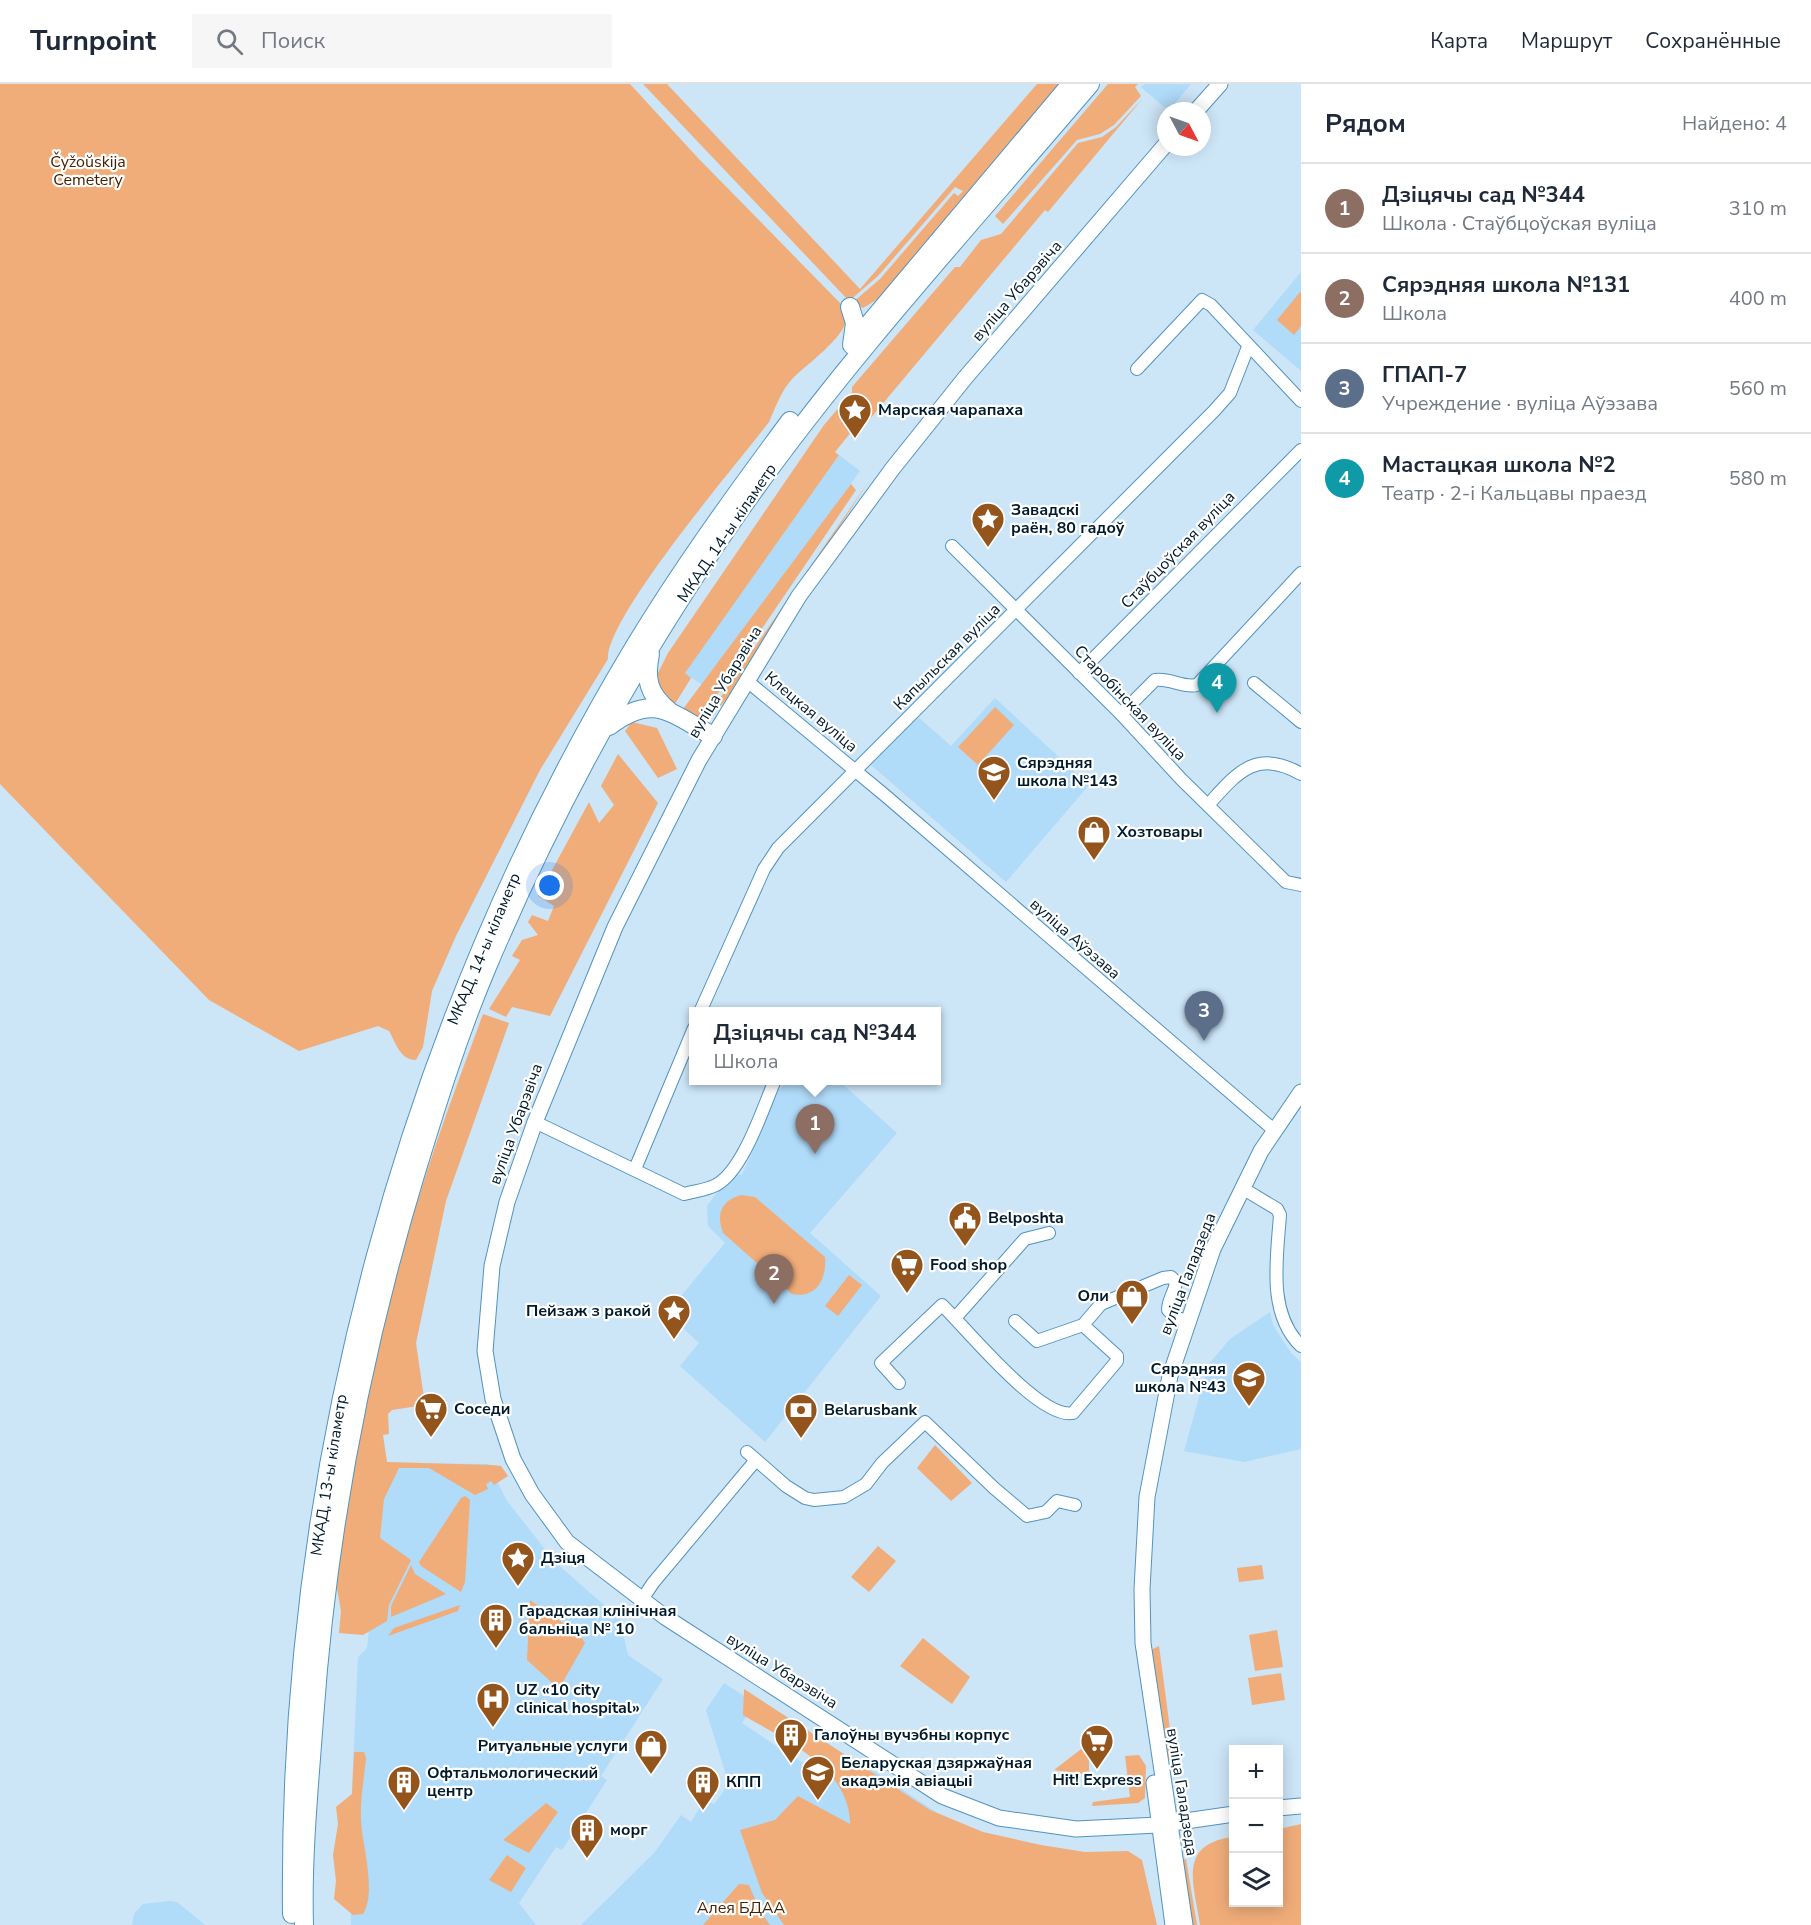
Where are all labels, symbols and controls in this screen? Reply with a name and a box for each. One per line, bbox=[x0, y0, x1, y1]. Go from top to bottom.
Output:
search box bbox=[192, 14, 612, 68]
text: Turnpoint bbox=[30, 22, 156, 60]
icon: search bbox=[213, 25, 246, 58]
text: Поиск bbox=[261, 26, 325, 56]
text: Карта bbox=[1430, 27, 1488, 55]
text: Маршрут bbox=[1521, 27, 1612, 55]
text: Сохранённые bbox=[1645, 27, 1781, 55]
north arrow bbox=[1157, 102, 1211, 156]
text: Рядом bbox=[1325, 106, 1406, 141]
text: Найдено: 4 bbox=[1682, 110, 1787, 137]
park label: Čyžoŭskija Cemetery bbox=[50, 151, 126, 191]
text: Дзіцячы сад №344 bbox=[1382, 180, 1585, 210]
text: 1 bbox=[1339, 195, 1351, 222]
text: 310 m bbox=[1729, 195, 1787, 222]
text: Школа · Стаўбцоўская вуліца bbox=[1382, 210, 1657, 237]
street label: вуліца Убарэвіча bbox=[967, 236, 1067, 346]
text: Сярэдняя школа №131 bbox=[1382, 270, 1630, 300]
text: 2 bbox=[1339, 285, 1351, 312]
text: 400 m bbox=[1729, 285, 1787, 312]
text: Школа bbox=[1382, 300, 1447, 327]
text: ГПАП-7 bbox=[1382, 360, 1467, 390]
text: 3 bbox=[1339, 375, 1351, 402]
text: 560 m bbox=[1729, 375, 1787, 402]
text: Учреждение · вуліца Аўэзава bbox=[1382, 390, 1658, 417]
place icon: Марская чарапаха bbox=[837, 392, 873, 439]
place label: Марская чарапаха bbox=[878, 399, 1023, 421]
text: Мастацкая школа №2 bbox=[1382, 450, 1616, 480]
street label: МКАД, 14-ы кіламетр bbox=[672, 459, 782, 607]
text: 4 bbox=[1339, 465, 1351, 492]
text: 580 m bbox=[1729, 465, 1787, 492]
text: Театр · 2-і Кальцавы праезд bbox=[1382, 480, 1647, 507]
street label: Стаўбцоўская вуліца bbox=[1116, 486, 1240, 614]
place label: Завадскі раён, 80 гадоў bbox=[1011, 499, 1125, 539]
place icon: Завадскі раён, 80 гадоў bbox=[970, 501, 1006, 548]
street label: Капыльская вуліца bbox=[889, 599, 1005, 715]
street label: вуліца Убарэвіча bbox=[683, 622, 767, 742]
street label: Старобінская вуліца bbox=[1069, 640, 1191, 766]
pin: 4 bbox=[1198, 664, 1236, 713]
street label: Клецкая вуліца bbox=[760, 666, 862, 758]
place label: Сярэдняя школа №143 bbox=[1017, 752, 1118, 792]
school or university icon: Сярэдняя школа №143 bbox=[976, 754, 1012, 801]
shop icon: Хозтовары bbox=[1076, 814, 1112, 861]
place label: Хозтовары bbox=[1116, 821, 1203, 843]
street label: МКАД, 14-ы кіламетр bbox=[442, 870, 526, 1028]
your location bbox=[535, 871, 564, 900]
street label: вуліца Аўэзава bbox=[1025, 893, 1125, 985]
pin: 3 bbox=[1184, 992, 1224, 1041]
popup bbox=[689, 1007, 941, 1085]
text: Дзіцячы сад №344 bbox=[713, 1018, 917, 1048]
text: Школа bbox=[713, 1048, 778, 1075]
street label: вуліца Убарэвіча bbox=[484, 1060, 548, 1188]
pin: 1 bbox=[796, 1104, 834, 1154]
public building icon: Belposhta bbox=[947, 1200, 983, 1247]
place label: Belposhta bbox=[988, 1207, 1064, 1229]
street label: вуліца Галадзеда bbox=[1155, 1210, 1221, 1338]
supermarket icon: Food shop bbox=[889, 1247, 925, 1294]
pin: 2 bbox=[754, 1254, 794, 1304]
place label: Food shop bbox=[930, 1254, 1007, 1276]
shop icon: Оли bbox=[1114, 1278, 1150, 1325]
place label: Оли bbox=[1077, 1285, 1109, 1307]
place icon: Пейзаж з ракой bbox=[656, 1293, 692, 1340]
place label: Пейзаж з ракой bbox=[526, 1300, 651, 1322]
place label: Сярэдняя школа №43 bbox=[1135, 1358, 1226, 1398]
school or university icon: Сярэдняя школа №43 bbox=[1231, 1360, 1267, 1407]
supermarket icon: Соседи bbox=[413, 1391, 449, 1438]
bank icon: Belarusbank bbox=[783, 1392, 819, 1439]
street label: МКАД, 13-ы кіламетр bbox=[305, 1393, 353, 1557]
place label: Соседи bbox=[454, 1398, 510, 1420]
place label: Belarusbank bbox=[824, 1399, 918, 1421]
place icon: Дзіця bbox=[500, 1540, 536, 1587]
place label: Дзіця bbox=[541, 1547, 585, 1569]
place label: Гарадская клінічная бальніца № 10 bbox=[519, 1600, 676, 1640]
building icon: Гарадская клінічная бальніца № 10 bbox=[478, 1602, 514, 1649]
street label: вуліца Убарэвіча bbox=[722, 1628, 842, 1714]
place label: UZ «10 city clinical hospital» bbox=[516, 1679, 640, 1719]
hospital icon: UZ «10 city clinical hospital» bbox=[475, 1681, 511, 1728]
building icon: Галоўны вучэбны корпус bbox=[773, 1717, 809, 1764]
supermarket icon: Hit! Express bbox=[1079, 1723, 1115, 1770]
place label: Галоўны вучэбны корпус bbox=[814, 1724, 1009, 1746]
street label: вуліца Галадзеда bbox=[1161, 1727, 1203, 1857]
shop icon: Ритуальные услуги bbox=[633, 1728, 669, 1775]
place label: Ритуальные услуги bbox=[478, 1735, 628, 1757]
map controls bbox=[1229, 1745, 1283, 1907]
button: + bbox=[1229, 1745, 1283, 1799]
place label: Беларуская дзяржаўная акадэмія авіацыі bbox=[841, 1752, 1032, 1792]
school or university icon: Беларуская дзяржаўная акадэмія авіацыі bbox=[800, 1754, 836, 1801]
place label: Офтальмологический центр bbox=[427, 1762, 598, 1802]
building icon: Офтальмологический центр bbox=[386, 1764, 422, 1811]
building icon: КПП bbox=[685, 1764, 721, 1811]
place label: Hit! Express bbox=[1052, 1769, 1142, 1791]
place label: КПП bbox=[726, 1771, 761, 1793]
button: − bbox=[1229, 1799, 1283, 1853]
building icon: морг bbox=[569, 1812, 605, 1859]
place label: морг bbox=[610, 1819, 648, 1841]
button: layers bbox=[1229, 1853, 1283, 1907]
park label: Алея БДАА bbox=[697, 1897, 786, 1919]

